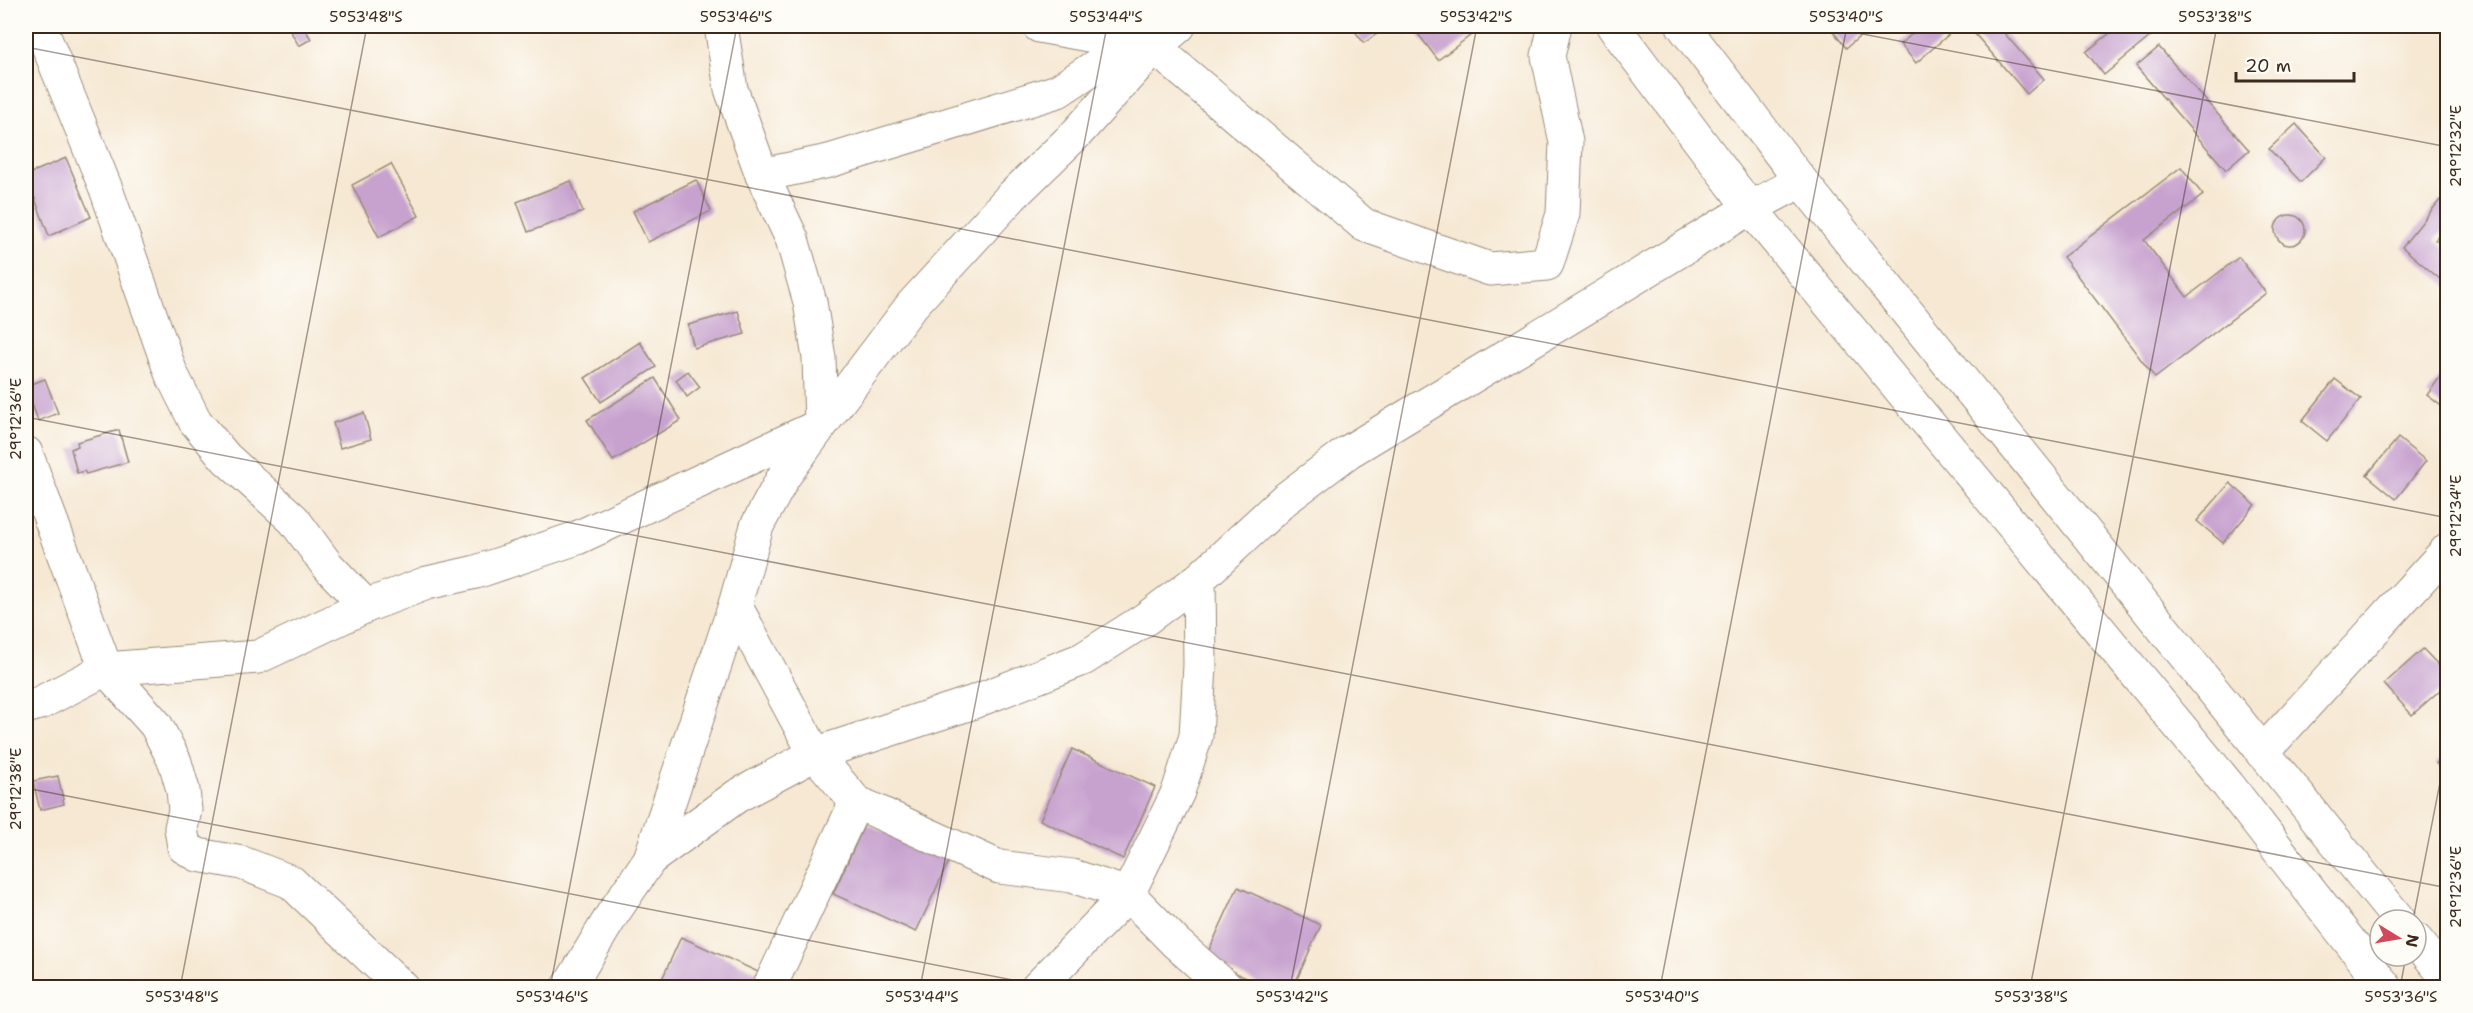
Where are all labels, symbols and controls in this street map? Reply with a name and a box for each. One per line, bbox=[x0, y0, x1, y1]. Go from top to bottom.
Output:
text: 5°53'48"S bbox=[329, 7, 403, 27]
text: 5°53'46"S bbox=[700, 7, 772, 27]
text: 5°53'44"S bbox=[1069, 7, 1143, 27]
text: 5°53'42"S bbox=[1440, 7, 1512, 27]
text: 5°53'40"S bbox=[1809, 7, 1883, 27]
text: 5°53'38"S bbox=[2178, 7, 2252, 27]
scale bar bbox=[2236, 45, 2354, 83]
text: 20 m bbox=[2245, 54, 2291, 78]
text: 29°12'32"E bbox=[2446, 105, 2466, 187]
text: 29°12'36"E bbox=[6, 378, 26, 460]
text: 29°12'34"E bbox=[2446, 475, 2466, 557]
text: 29°12'38"E bbox=[6, 748, 26, 830]
text: 29°12'36"E bbox=[2446, 846, 2466, 928]
north arrow bbox=[2368, 908, 2428, 968]
text: N bbox=[2401, 933, 2424, 949]
text: 5°53'48"S bbox=[145, 987, 219, 1007]
text: 5°53'46"S bbox=[516, 987, 588, 1007]
text: 5°53'44"S bbox=[885, 987, 959, 1007]
text: 5°53'42"S bbox=[1256, 987, 1328, 1007]
text: 5°53'40"S bbox=[1625, 987, 1699, 1007]
text: 5°53'38"S bbox=[1994, 987, 2068, 1007]
text: 5°53'36"S bbox=[2365, 987, 2437, 1007]

